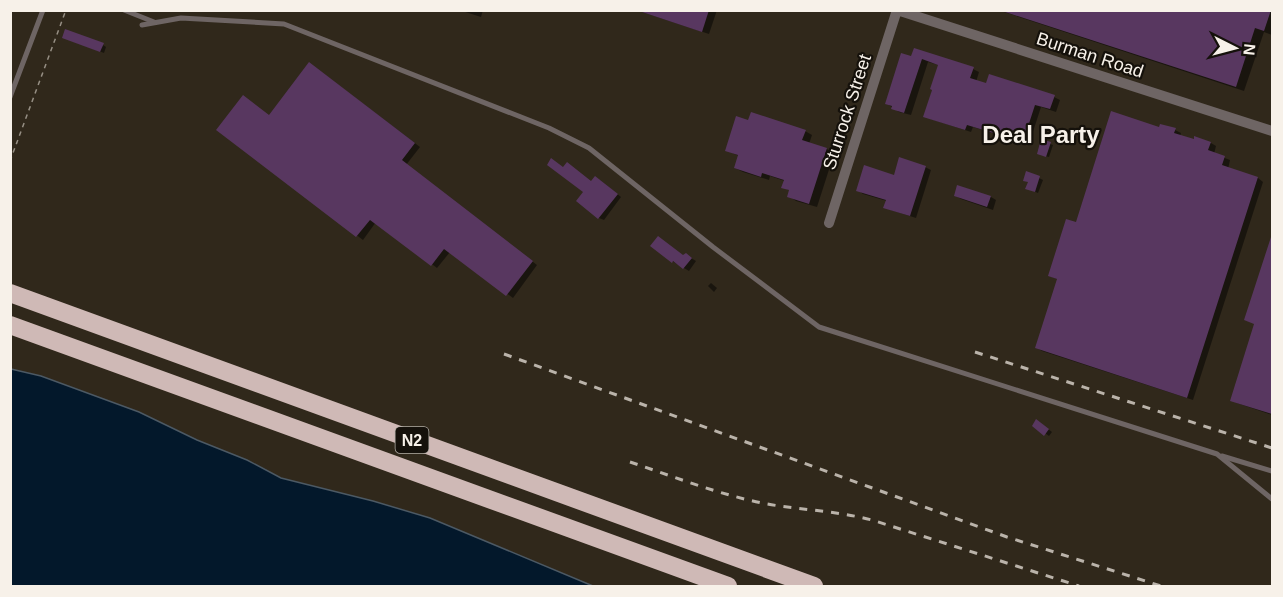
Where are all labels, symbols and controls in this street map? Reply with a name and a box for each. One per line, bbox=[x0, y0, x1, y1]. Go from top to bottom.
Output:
north arrow bbox=[1205, 18, 1265, 78]
street label: Burman Road bbox=[1034, 28, 1146, 82]
text: N bbox=[1240, 43, 1258, 56]
street label: Sturrock Street bbox=[819, 52, 875, 172]
district label: Deal Party bbox=[982, 121, 1100, 148]
road number: N2 bbox=[396, 427, 428, 453]

